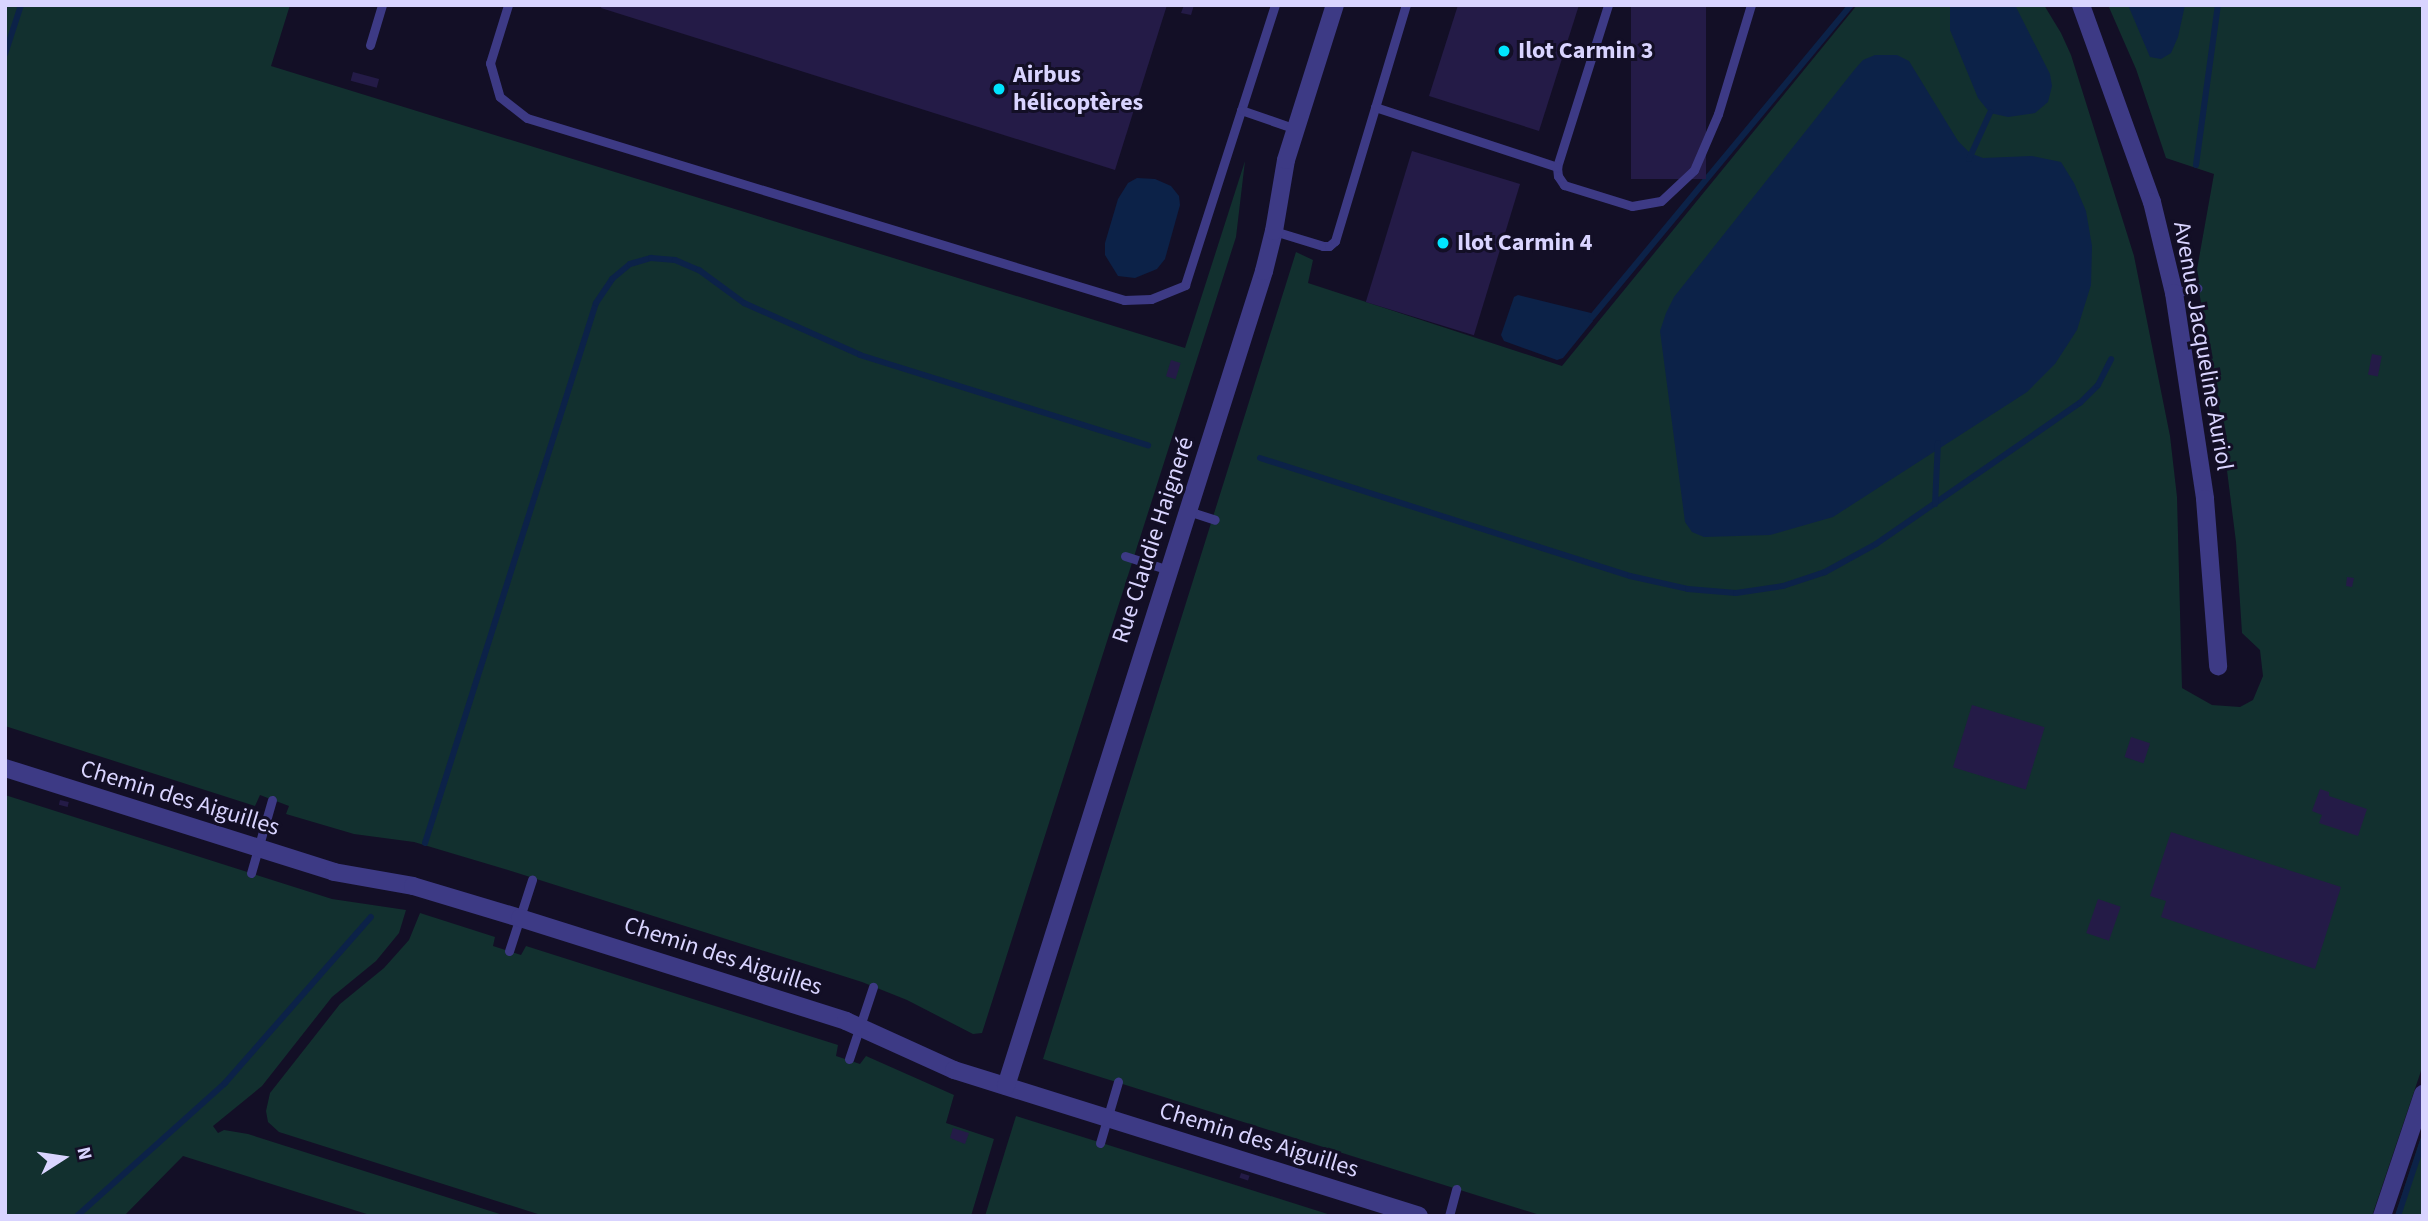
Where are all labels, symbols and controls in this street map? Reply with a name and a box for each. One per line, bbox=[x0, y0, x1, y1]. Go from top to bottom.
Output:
place label: Ilot Carmin 3 bbox=[1518, 37, 1653, 65]
marker: Ilot Carmin 3 bbox=[1496, 43, 1512, 59]
place label: Airbus hélicoptères bbox=[1013, 61, 1143, 117]
marker: Airbus hélicoptères bbox=[991, 81, 1007, 97]
street label: Avenue Jacqueline Auriol bbox=[2167, 219, 2239, 473]
place label: Ilot Carmin 4 bbox=[1457, 229, 1592, 257]
marker: Ilot Carmin 4 bbox=[1435, 235, 1451, 251]
street label: Rue Claudie Haigneré bbox=[1106, 433, 1200, 647]
street label: Chemin des Aiguilles bbox=[77, 754, 283, 842]
street label: Chemin des Aiguilles bbox=[620, 910, 826, 1002]
street label: Chemin des Aiguilles bbox=[1156, 1096, 1362, 1184]
north arrow bbox=[28, 1123, 98, 1193]
text: N bbox=[70, 1145, 99, 1163]

